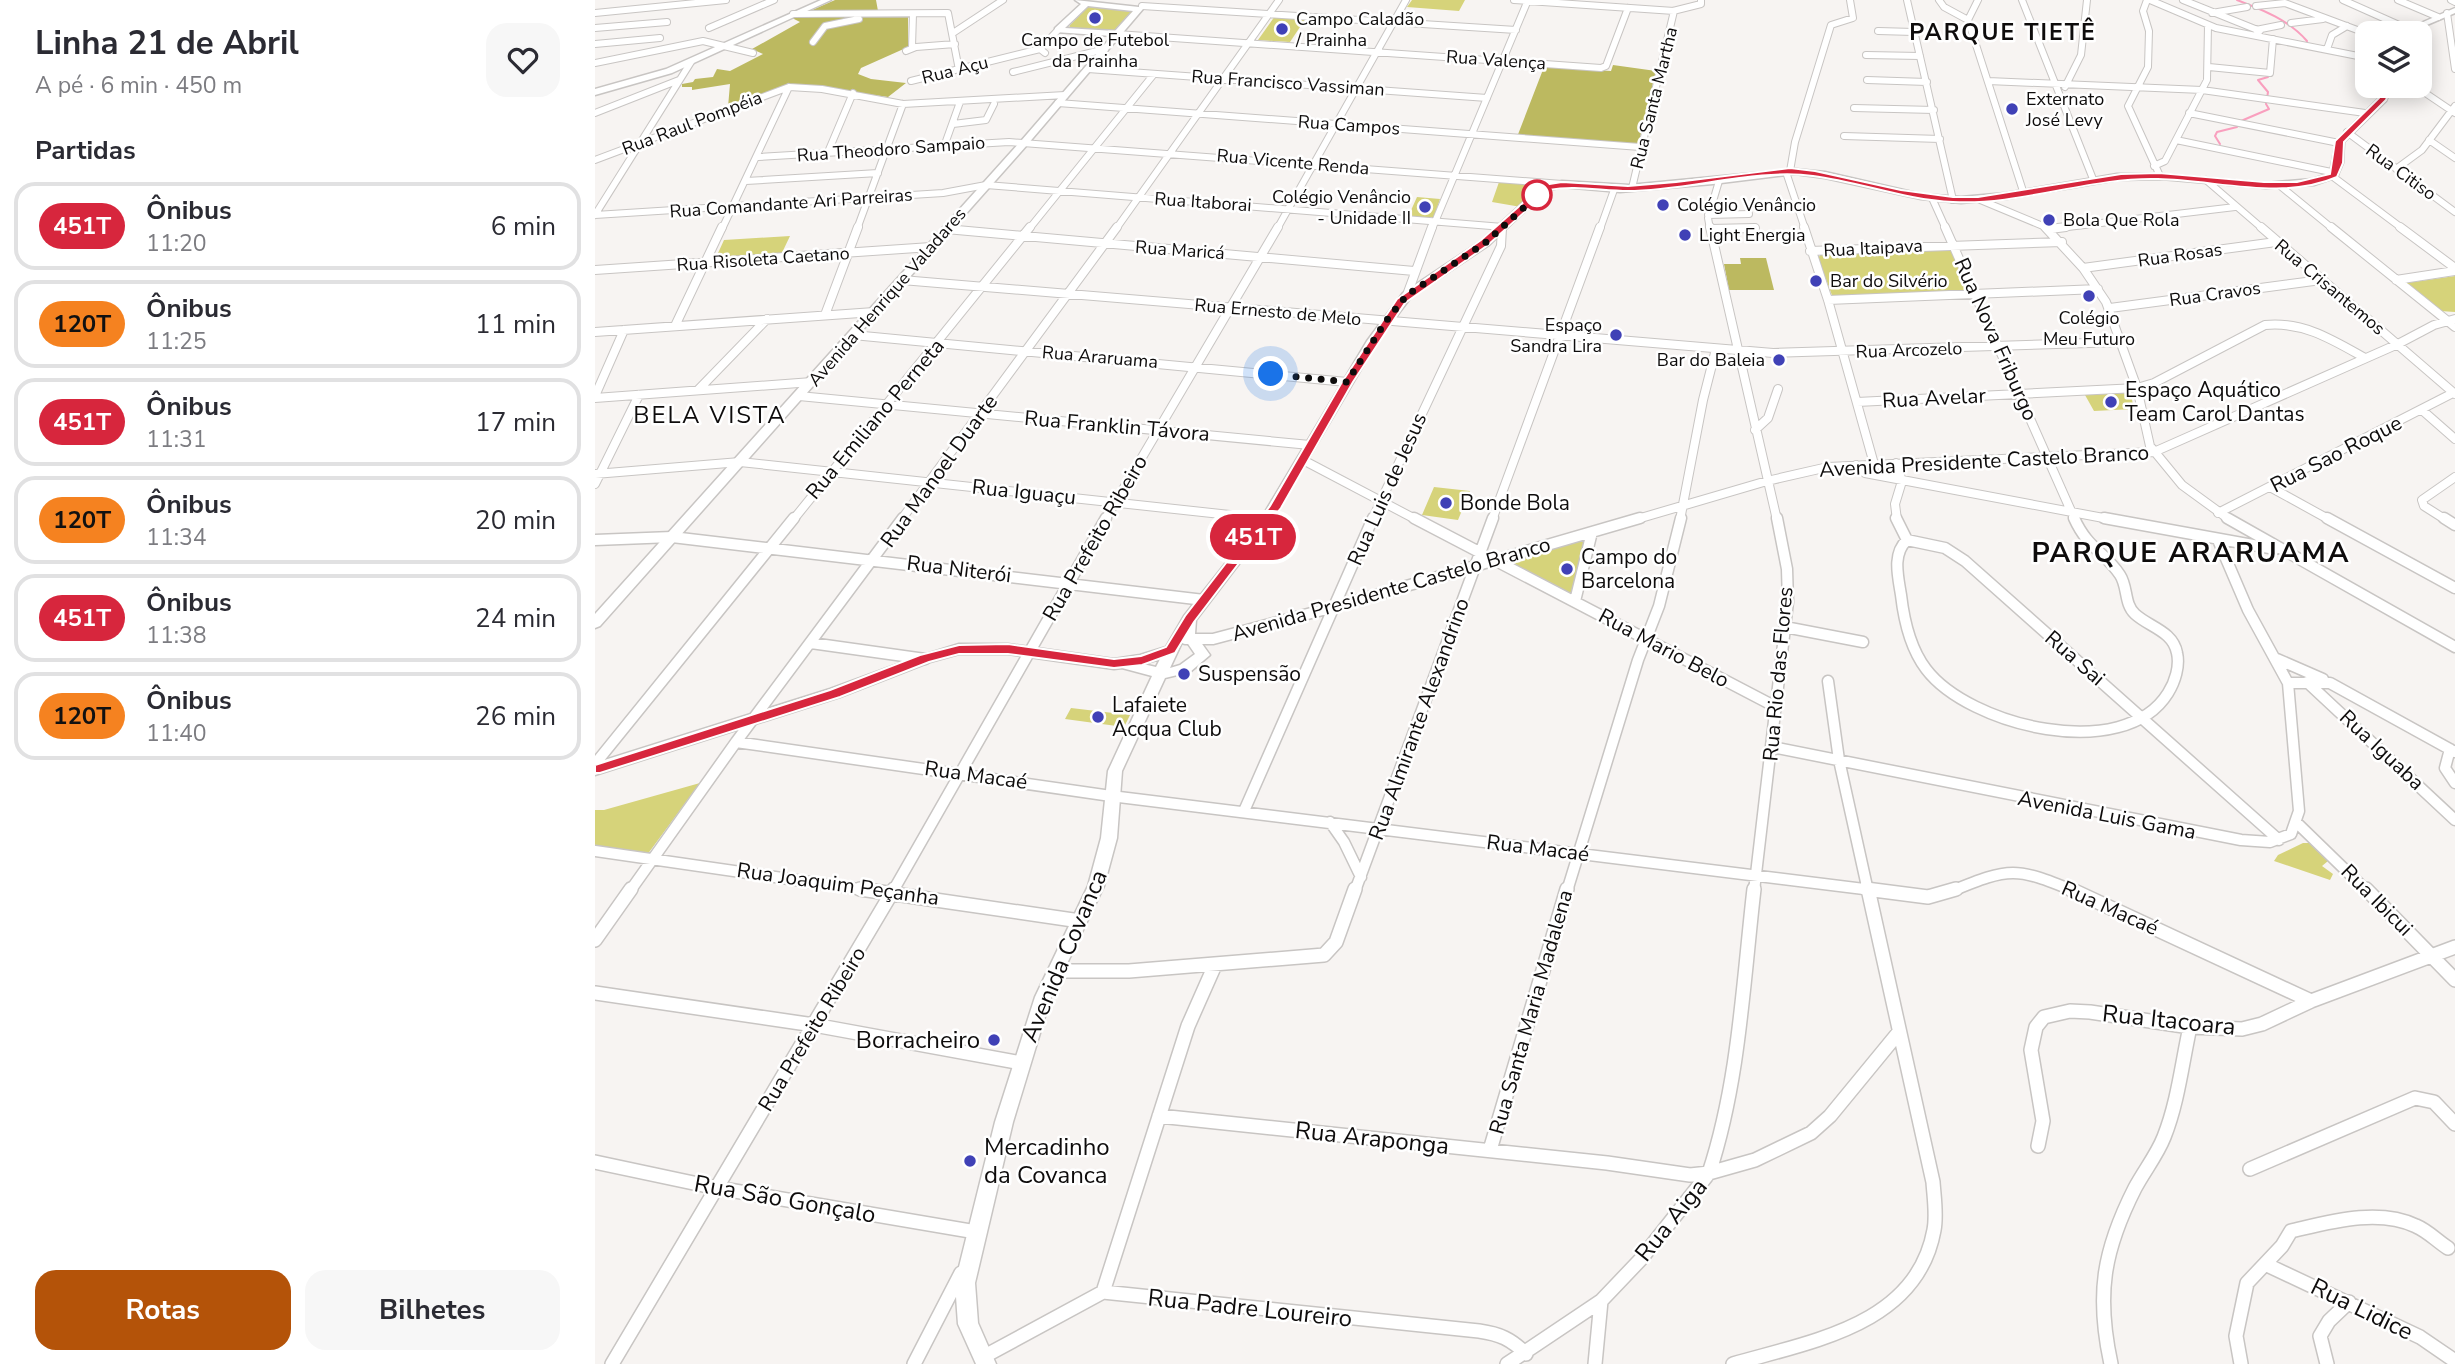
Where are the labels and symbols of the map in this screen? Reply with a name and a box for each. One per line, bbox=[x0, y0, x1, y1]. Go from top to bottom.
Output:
place label: Campo Caladão / Prainha bbox=[1295, 7, 1424, 52]
marker: Campo de Futebol da Prainha bbox=[1087, 10, 1103, 26]
district label: PARQUE TIETÊ bbox=[1909, 17, 2097, 48]
marker: Campo Caladão / Prainha bbox=[1274, 21, 1290, 37]
street label: Rua Santa Martha bbox=[1625, 24, 1683, 172]
place label: Campo de Futebol da Prainha bbox=[1021, 28, 1170, 73]
street label: Rua Valença bbox=[1445, 45, 1547, 75]
street label: Rua Açu bbox=[919, 50, 991, 90]
street label: Rua Francisco Vassiman bbox=[1191, 64, 1385, 102]
street label: Rua Raul Pompéia bbox=[619, 85, 765, 161]
place label: Externato José Levy bbox=[2025, 87, 2104, 132]
marker: Externato José Levy bbox=[2004, 101, 2020, 117]
street label: Rua Campos bbox=[1297, 109, 1401, 141]
street label: Rua Theodoro Sampaio bbox=[796, 130, 986, 168]
street label: Rua Citiso bbox=[2361, 138, 2441, 206]
street label: Rua Vicente Renda bbox=[1216, 143, 1370, 181]
unlabelled marker bbox=[1522, 180, 1552, 210]
street label: Rua Comandante Ari Parreiras bbox=[669, 183, 913, 223]
place label: Colégio Venâncio - Unidade II bbox=[1272, 185, 1411, 230]
street label: Rua Itaborai bbox=[1154, 187, 1252, 217]
place label: Colégio Venâncio bbox=[1677, 193, 1816, 217]
marker: Colégio Venâncio bbox=[1655, 197, 1671, 213]
marker: Colégio Venâncio - Unidade II bbox=[1417, 199, 1433, 215]
street label: Avenida Henrique Valadares bbox=[803, 202, 971, 392]
place label: Bola Que Rola bbox=[2063, 208, 2180, 232]
marker: Bola Que Rola bbox=[2041, 212, 2057, 228]
place label: Light Energia bbox=[1699, 223, 1806, 247]
marker: Light Energia bbox=[1677, 227, 1693, 243]
street label: Rua Itaipava bbox=[1823, 233, 1923, 263]
street label: Rua Crisantemos bbox=[2270, 234, 2390, 340]
street label: Rua Maricá bbox=[1134, 235, 1226, 265]
street label: Rua Rosas bbox=[2136, 237, 2224, 273]
street label: Rua Risoleta Caetano bbox=[676, 241, 850, 277]
street label: Rua Nova Friburgo bbox=[1947, 253, 2045, 425]
place label: Bar do Silvério bbox=[1830, 269, 1948, 293]
marker: Bar do Silvério bbox=[1808, 273, 1824, 289]
street label: Rua Cravos bbox=[2168, 276, 2262, 312]
marker: Colégio Meu Futuro bbox=[2081, 288, 2097, 304]
street label: Rua Ernesto de Melo bbox=[1194, 293, 1362, 331]
place label: Colégio Meu Futuro bbox=[2043, 306, 2135, 351]
place label: Espaço Sandra Lira bbox=[1510, 313, 1602, 358]
marker: Espaço Sandra Lira bbox=[1608, 327, 1624, 343]
street label: Rua Emiliano Perneta bbox=[799, 333, 951, 505]
street label: Rua Arcozelo bbox=[1855, 336, 1963, 364]
street label: Rua Araruama bbox=[1041, 340, 1159, 374]
place label: Bar do Baleia bbox=[1657, 348, 1765, 372]
marker: Bar do Baleia bbox=[1771, 352, 1787, 368]
your location bbox=[1253, 356, 1288, 391]
place label: Espaço Aquático Team Carol Dantas bbox=[2125, 376, 2305, 428]
street label: Rua Avelar bbox=[1881, 381, 1987, 415]
street label: Rua Manoel Duarte bbox=[874, 389, 1004, 553]
marker: Espaço Aquático Team Carol Dantas bbox=[2103, 394, 2119, 410]
district label: BELA VISTA bbox=[633, 399, 787, 431]
street label: Rua Franklin Távora bbox=[1023, 404, 1211, 448]
street label: Rua Luis de Jesus bbox=[1341, 408, 1433, 570]
street label: Rua Sao Roque bbox=[2265, 409, 2407, 499]
street label: Avenida Presidente Castelo Branco bbox=[1818, 438, 2150, 484]
street label: Rua Prefeito Ribeiro bbox=[1036, 450, 1154, 626]
street label: Rua Iguaçu bbox=[971, 473, 1077, 511]
place label: Bonde Bola bbox=[1460, 489, 1570, 517]
marker: Bonde Bola bbox=[1438, 495, 1454, 511]
line badge: 451T bbox=[1204, 514, 1302, 560]
street label: Avenida Presidente Castelo Branco bbox=[1228, 530, 1554, 648]
district label: PARQUE ARARUAMA bbox=[2031, 534, 2351, 572]
place label: Campo do Barcelona bbox=[1581, 543, 1677, 595]
street label: Rua Niterói bbox=[905, 549, 1013, 589]
marker: Campo do Barcelona bbox=[1559, 561, 1575, 577]
street label: Rua Rio das Flores bbox=[1756, 586, 1800, 762]
street label: Rua Almirante Alexandrino bbox=[1362, 594, 1476, 844]
street label: Rua Mario Belo bbox=[1594, 602, 1734, 694]
street label: Rua Sai bbox=[2039, 624, 2111, 692]
place label: Suspensão bbox=[1198, 660, 1301, 688]
marker: Suspensão bbox=[1176, 666, 1192, 682]
place label: Lafaiete Acqua Club bbox=[1112, 691, 1222, 743]
street label: Rua Iguaba bbox=[2334, 704, 2430, 796]
marker: Lafaiete Acqua Club bbox=[1090, 709, 1106, 725]
street label: Rua Macaé bbox=[923, 754, 1029, 796]
street label: Avenida Luis Gama bbox=[2015, 784, 2199, 846]
street label: Rua Macaé bbox=[1485, 828, 1591, 868]
street label: Rua Joaquim Peçanha bbox=[735, 856, 941, 912]
street label: Rua Ibicui bbox=[2335, 858, 2419, 942]
street label: Avenida Covanca bbox=[1013, 865, 1115, 1047]
street label: Rua Macaé bbox=[2057, 874, 2163, 942]
street label: Rua Santa Maria Madalena bbox=[1483, 887, 1579, 1137]
street label: Rua Prefeito Ribeiro bbox=[752, 942, 872, 1116]
street label: Rua Itacoara bbox=[2101, 997, 2237, 1043]
place label: Borracheiro bbox=[856, 1024, 980, 1056]
marker: Borracheiro bbox=[986, 1032, 1002, 1048]
street label: Rua Araponga bbox=[1293, 1114, 1451, 1162]
place label: Mercadinho da Covanca bbox=[984, 1131, 1110, 1191]
marker: Mercadinho da Covanca bbox=[962, 1153, 978, 1169]
street label: Rua São Gonçalo bbox=[692, 1167, 878, 1231]
street label: Rua Aiga bbox=[1628, 1172, 1714, 1268]
street label: Rua Lidice bbox=[2305, 1270, 2419, 1348]
street label: Rua Padre Loureiro bbox=[1146, 1281, 1354, 1335]

